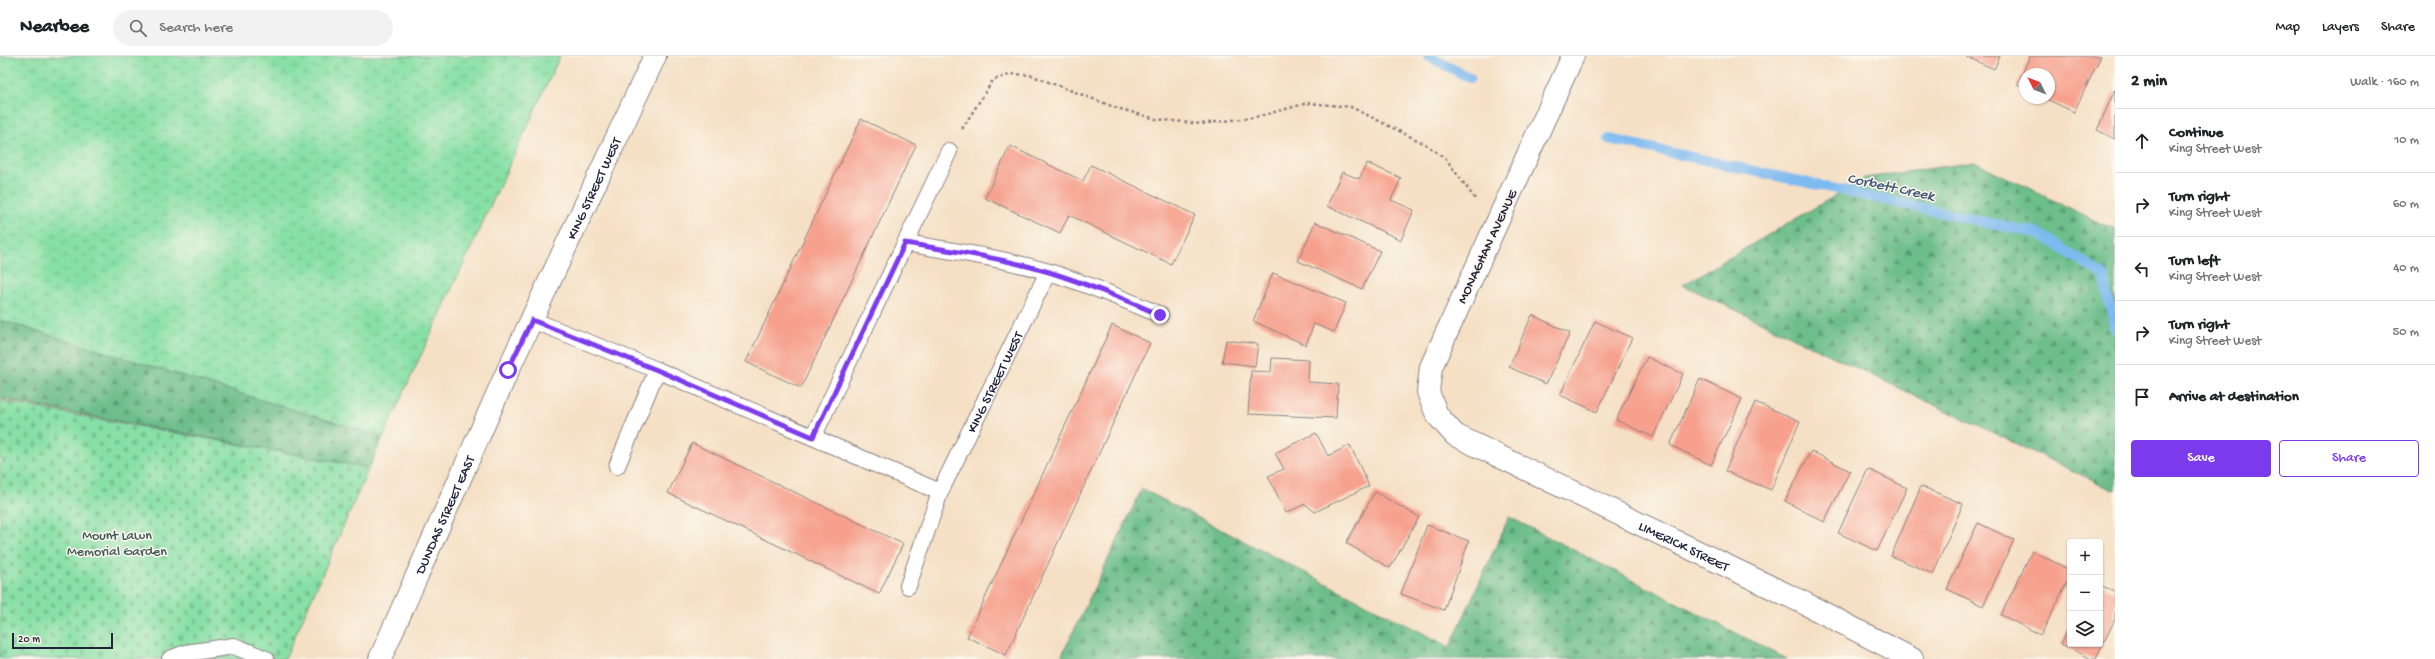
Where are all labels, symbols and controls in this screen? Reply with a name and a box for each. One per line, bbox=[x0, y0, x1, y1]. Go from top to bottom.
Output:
search box bbox=[113, 10, 393, 46]
text: Nearbee bbox=[20, 16, 89, 39]
icon: search bbox=[127, 17, 149, 39]
text: Search here bbox=[159, 19, 233, 37]
text: Map bbox=[2276, 19, 2300, 36]
text: Layers bbox=[2322, 19, 2359, 36]
text: Share bbox=[2381, 19, 2415, 36]
north arrow bbox=[2019, 68, 2055, 104]
text: 2 min bbox=[2131, 72, 2167, 92]
text: Walk · 160 m bbox=[2350, 75, 2419, 90]
text: Continue bbox=[2169, 124, 2223, 142]
icon: ahead bbox=[2131, 130, 2153, 152]
text: 10 m bbox=[2394, 133, 2419, 148]
street label: KING STREET WEST bbox=[564, 135, 627, 243]
text: King Street West bbox=[2169, 142, 2261, 157]
water label: Corbett Creek bbox=[1846, 170, 1937, 206]
street label: MONAGHAN AVENUE bbox=[1454, 186, 1523, 307]
text: Turn right bbox=[2169, 188, 2229, 206]
icon: right bbox=[2131, 194, 2153, 216]
text: 60 m bbox=[2393, 197, 2419, 212]
text: King Street West bbox=[2169, 206, 2261, 221]
text: Turn left bbox=[2169, 252, 2220, 270]
icon: left bbox=[2131, 258, 2153, 280]
text: 40 m bbox=[2393, 261, 2419, 276]
text: King Street West bbox=[2169, 270, 2261, 285]
route end bbox=[1151, 306, 1169, 324]
text: Turn right bbox=[2169, 316, 2229, 334]
icon: right bbox=[2131, 322, 2153, 344]
text: 50 m bbox=[2392, 325, 2419, 340]
street label: KING STREET WEST bbox=[964, 329, 1029, 436]
text: King Street West bbox=[2169, 334, 2261, 349]
route start bbox=[499, 361, 517, 379]
icon: arrive bbox=[2131, 386, 2153, 408]
text: Arrive at destination bbox=[2169, 388, 2299, 406]
button: Save bbox=[2131, 440, 2271, 477]
button: Share bbox=[2279, 440, 2419, 477]
street label: DUNDAS STREET EAST bbox=[412, 453, 480, 578]
street label: LIMERICK STREET bbox=[1635, 519, 1732, 577]
park label: Mount Lawn Memorial Garden bbox=[67, 528, 167, 561]
map controls bbox=[2067, 539, 2103, 647]
button: + bbox=[2067, 539, 2103, 575]
button: − bbox=[2067, 575, 2103, 611]
button: layers bbox=[2067, 611, 2103, 647]
scale bar bbox=[12, 631, 113, 650]
text: 20 m bbox=[18, 634, 40, 646]

